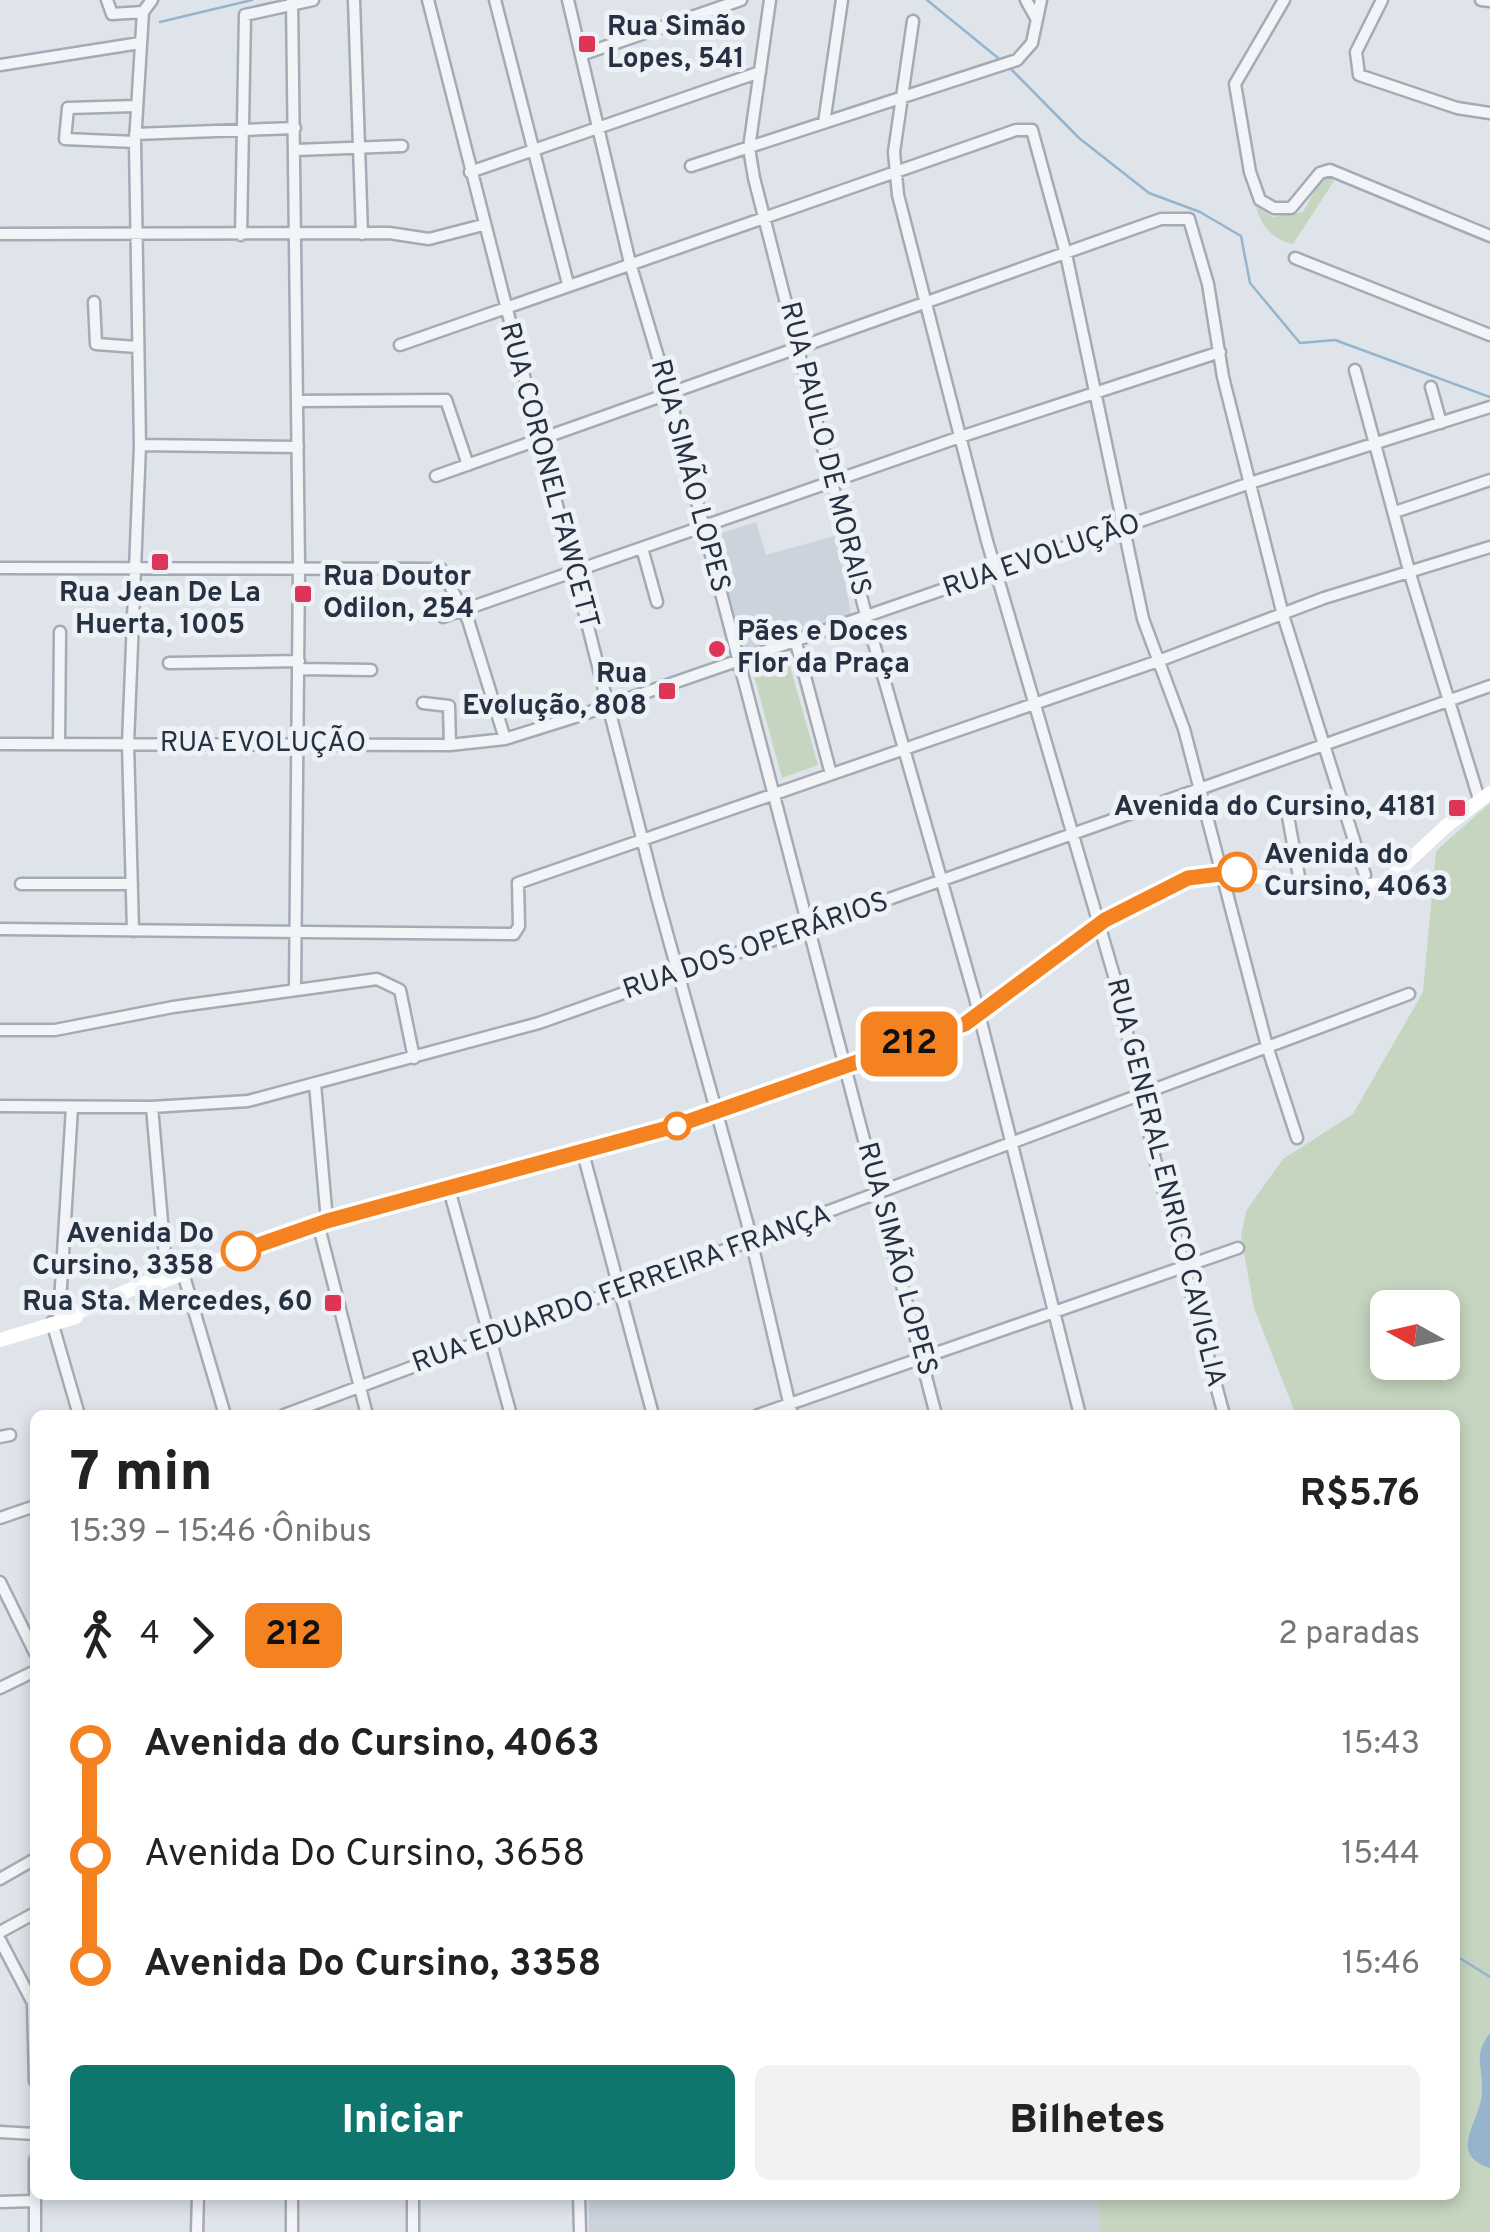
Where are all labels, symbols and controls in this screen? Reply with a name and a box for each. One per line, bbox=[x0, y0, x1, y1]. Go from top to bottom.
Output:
place label: Rua Simão Lopes, 541 bbox=[607, 10, 746, 78]
marker: Rua Simão Lopes, 541 bbox=[576, 33, 598, 55]
street label: RUA PAULO DE MORAIS bbox=[770, 298, 878, 600]
street label: RUA CORONEL FAWCETT bbox=[490, 319, 606, 633]
street label: RUA SIMÃO LOPES bbox=[641, 355, 738, 597]
street label: RUA EVOLUÇÃO bbox=[938, 505, 1146, 608]
marker: Rua Jean De La Huerta, 1005 bbox=[149, 551, 171, 573]
place label: Rua Doutor Odilon, 254 bbox=[323, 560, 474, 628]
place label: Rua Jean De La Huerta, 1005 bbox=[59, 576, 261, 644]
marker: Rua Doutor Odilon, 254 bbox=[292, 583, 314, 605]
place label: Pães e Doces Flor da Praça bbox=[737, 615, 910, 683]
marker: Pães e Doces Flor da Praça bbox=[706, 638, 728, 660]
place label: Rua Evolução, 808 bbox=[462, 657, 647, 725]
marker: Rua Evolução, 808 bbox=[656, 680, 678, 702]
street label: RUA EVOLUÇÃO bbox=[160, 725, 366, 762]
place label: Avenida do Cursino, 4181 bbox=[1114, 790, 1437, 826]
marker: Avenida do Cursino, 4181 bbox=[1446, 797, 1468, 819]
place label: Avenida do Cursino, 4063 bbox=[1264, 838, 1448, 906]
marker: Avenida do Cursino, 4063 bbox=[1218, 853, 1256, 891]
street label: RUA DOS OPERÁRIOS bbox=[618, 883, 893, 1009]
street label: RUA GENERAL ENRICO CAVIGLIA bbox=[1097, 975, 1233, 1391]
line badge: 212 bbox=[852, 1012, 966, 1076]
text: 212 bbox=[881, 1022, 937, 1066]
unlabelled marker bbox=[664, 1113, 690, 1139]
street label: RUA SIMÃO LOPES bbox=[848, 1138, 945, 1380]
street label: RUA EDUARDO FERREIRA FRANÇA bbox=[408, 1197, 836, 1383]
place label: Avenida Do Cursino, 3358 bbox=[32, 1217, 214, 1285]
marker: Avenida Do Cursino, 3358 bbox=[222, 1232, 260, 1270]
place label: Rua Sta. Mercedes, 60 bbox=[22, 1285, 313, 1321]
north arrow bbox=[1370, 1290, 1460, 1380]
map controls bbox=[1370, 1290, 1460, 1380]
marker: Rua Sta. Mercedes, 60 bbox=[322, 1292, 344, 1314]
text: 7 min bbox=[70, 1440, 213, 1510]
text: R$5.76 bbox=[1300, 1471, 1420, 1520]
text: 15:39 – 15:46 · Ônibus bbox=[70, 1513, 372, 1553]
icon: walk bbox=[70, 1608, 125, 1663]
icon: forward bbox=[175, 1608, 230, 1663]
text: 212 bbox=[265, 1613, 322, 1657]
text: 4 bbox=[140, 1615, 160, 1655]
text: 2 paradas bbox=[1278, 1615, 1420, 1655]
text: Avenida do Cursino, 4063 bbox=[144, 1721, 600, 1770]
text: 15:43 bbox=[1342, 1725, 1420, 1765]
text: Avenida Do Cursino, 3658 bbox=[144, 1831, 585, 1880]
text: 15:44 bbox=[1341, 1835, 1420, 1875]
text: Avenida Do Cursino, 3358 bbox=[144, 1941, 601, 1990]
text: 15:46 bbox=[1342, 1945, 1420, 1985]
button: Iniciar bbox=[70, 2065, 735, 2180]
button: Bilhetes bbox=[755, 2065, 1420, 2180]

